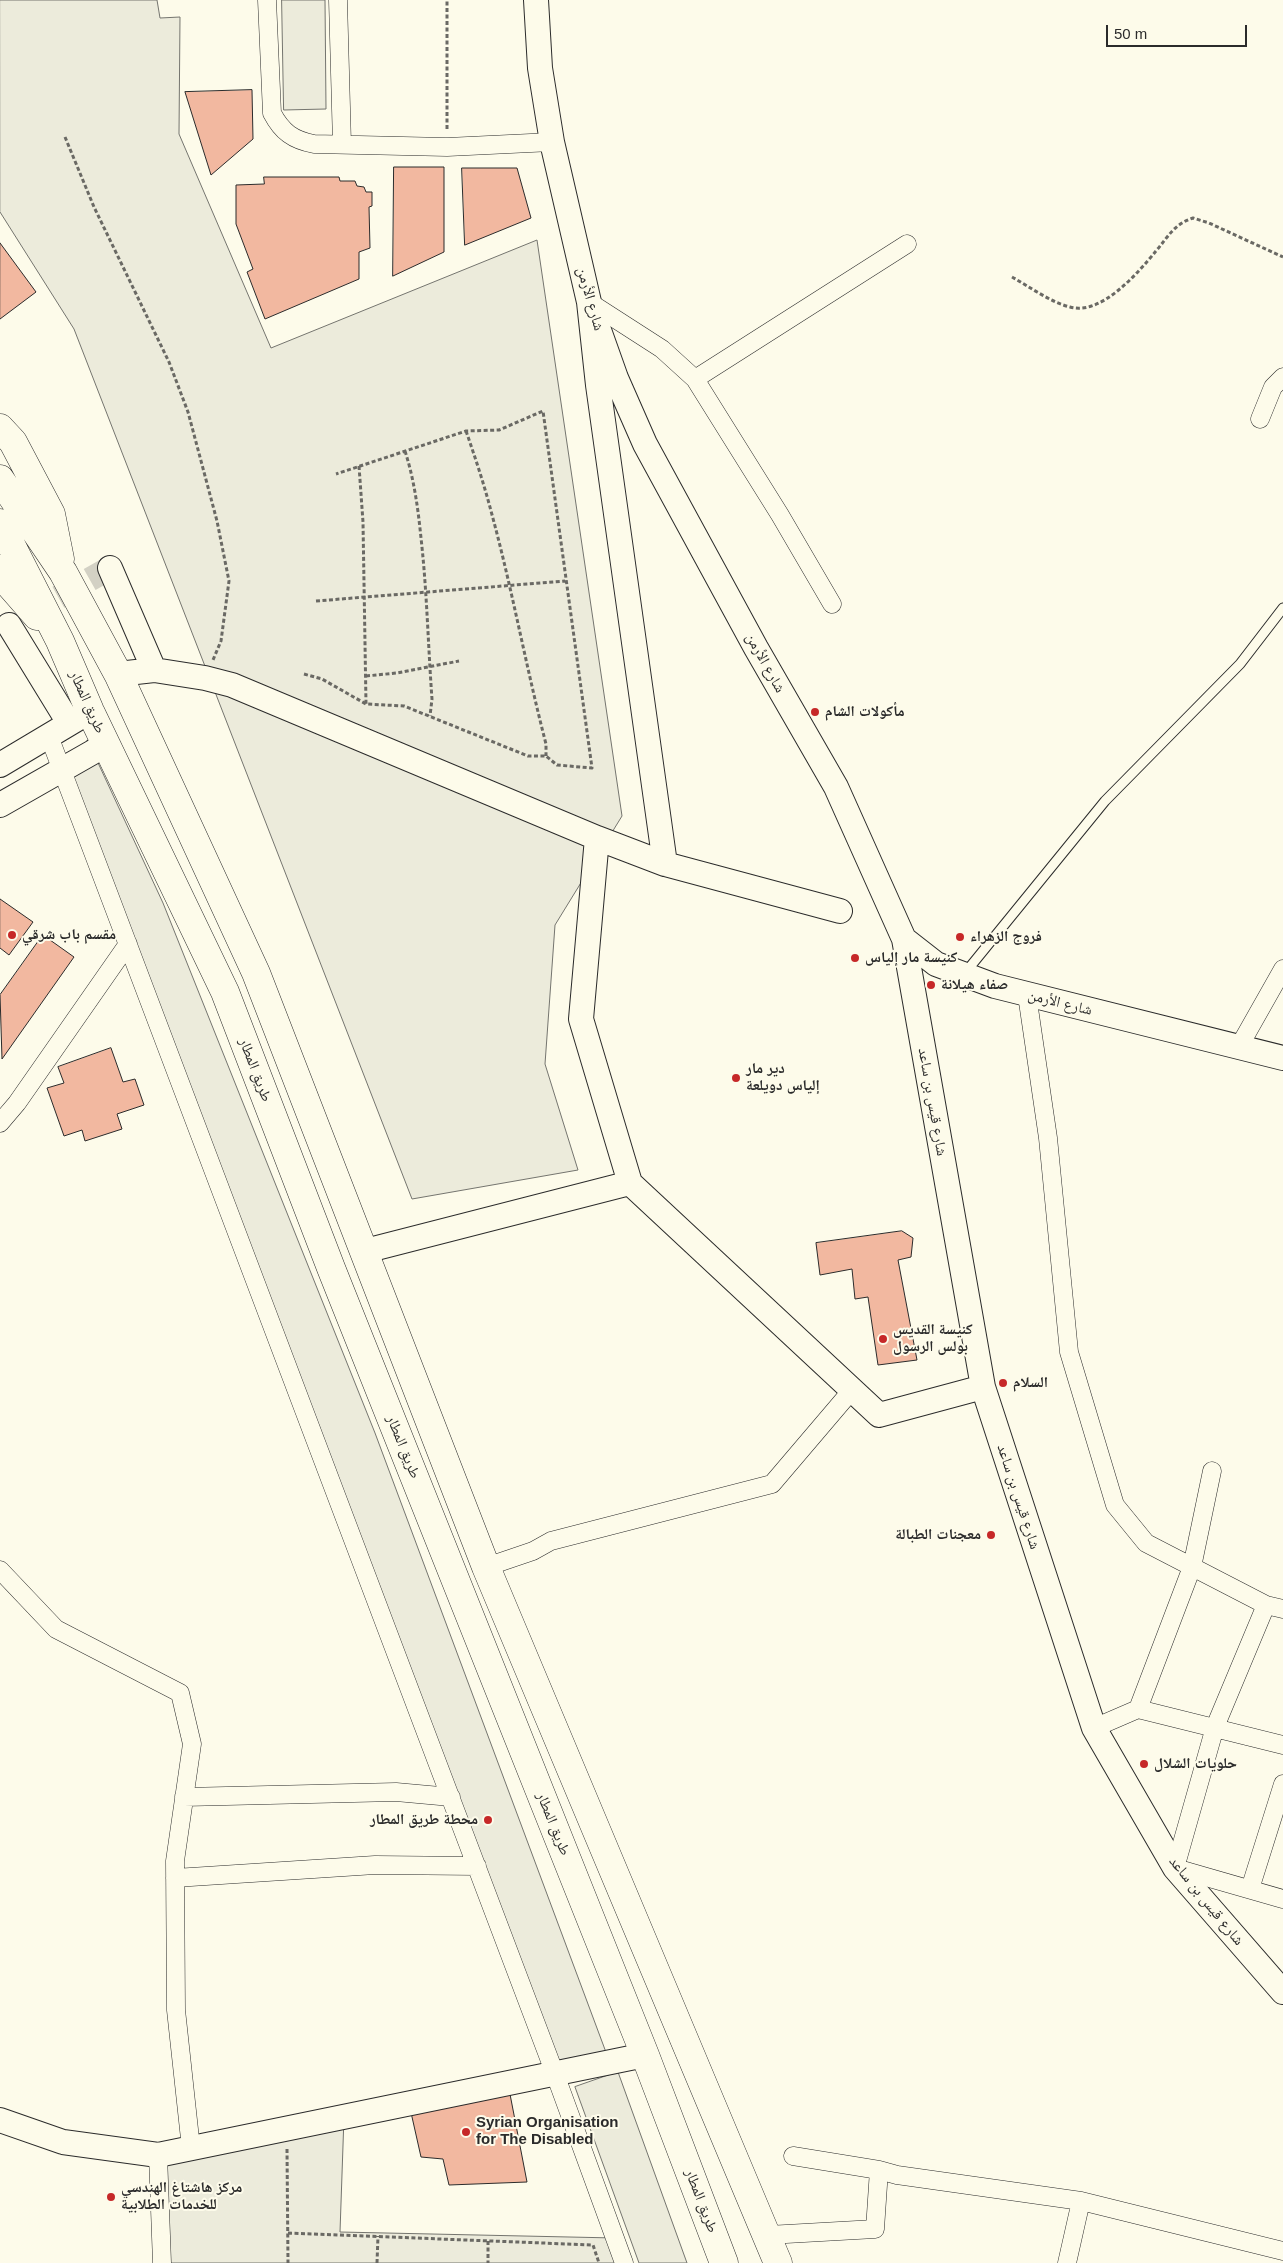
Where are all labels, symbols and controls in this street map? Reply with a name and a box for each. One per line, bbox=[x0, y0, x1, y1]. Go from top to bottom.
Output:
scale bar bbox=[1108, 15, 1249, 47]
text: 50 m bbox=[1114, 25, 1147, 42]
street label: شارع الأرمن bbox=[572, 265, 608, 333]
street label: شارع الأرمن bbox=[741, 630, 789, 696]
street label: طريق المطار bbox=[65, 668, 109, 736]
place label: مأكولات الشام bbox=[825, 703, 905, 721]
marker: مأكولات الشام bbox=[809, 706, 821, 718]
place label: مقسم باب شرقي bbox=[22, 926, 116, 944]
place label: فروج الزهراء bbox=[970, 928, 1042, 946]
marker: مقسم باب شرقي bbox=[6, 929, 18, 941]
marker: فروج الزهراء bbox=[954, 931, 966, 943]
place label: كنيسة مار إلياس bbox=[865, 949, 957, 967]
marker: كنيسة مار إلياس bbox=[849, 952, 861, 964]
place label: صفاء هيلانة bbox=[941, 976, 1008, 994]
marker: صفاء هيلانة bbox=[925, 979, 937, 991]
street label: شارع الأرمن bbox=[1026, 986, 1094, 1020]
street label: طريق المطار bbox=[235, 1036, 275, 1104]
street label: شارع قيس بن ساعد bbox=[914, 1047, 950, 1157]
place label: دير مار إلياس دويلعة bbox=[746, 1060, 820, 1095]
marker: دير مار إلياس دويلعة bbox=[730, 1072, 742, 1084]
place label: كنيسة القديس بولس الرسول bbox=[893, 1321, 973, 1356]
marker: كنيسة القديس بولس الرسول bbox=[877, 1333, 889, 1345]
place label: السلام bbox=[1013, 1374, 1048, 1392]
marker: السلام bbox=[997, 1377, 1009, 1389]
street label: طريق المطار bbox=[382, 1413, 424, 1481]
street label: شارع قيس بن ساعد bbox=[993, 1442, 1043, 1552]
place label: معجنات الطبالة bbox=[895, 1526, 981, 1544]
marker: معجنات الطبالة bbox=[985, 1529, 997, 1541]
place label: حلويات الشلال bbox=[1154, 1755, 1237, 1773]
marker: حلويات الشلال bbox=[1138, 1758, 1150, 1770]
street label: طريق المطار bbox=[532, 1790, 574, 1858]
place label: محطة طريق المطار bbox=[370, 1811, 478, 1829]
marker: محطة طريق المطار bbox=[482, 1814, 494, 1826]
street label: شارع قيس بن ساعد bbox=[1165, 1853, 1247, 1949]
place label: Syrian Organisation for The Disabled bbox=[476, 2114, 619, 2149]
marker: Syrian Organisation for The Disabled bbox=[460, 2126, 472, 2138]
street label: طريق المطار bbox=[681, 2167, 721, 2235]
place label: مركز هاشتاغ الهندسي للخدمات الطلابية bbox=[121, 2179, 242, 2214]
marker: مركز هاشتاغ الهندسي للخدمات الطلابية bbox=[105, 2191, 117, 2203]

